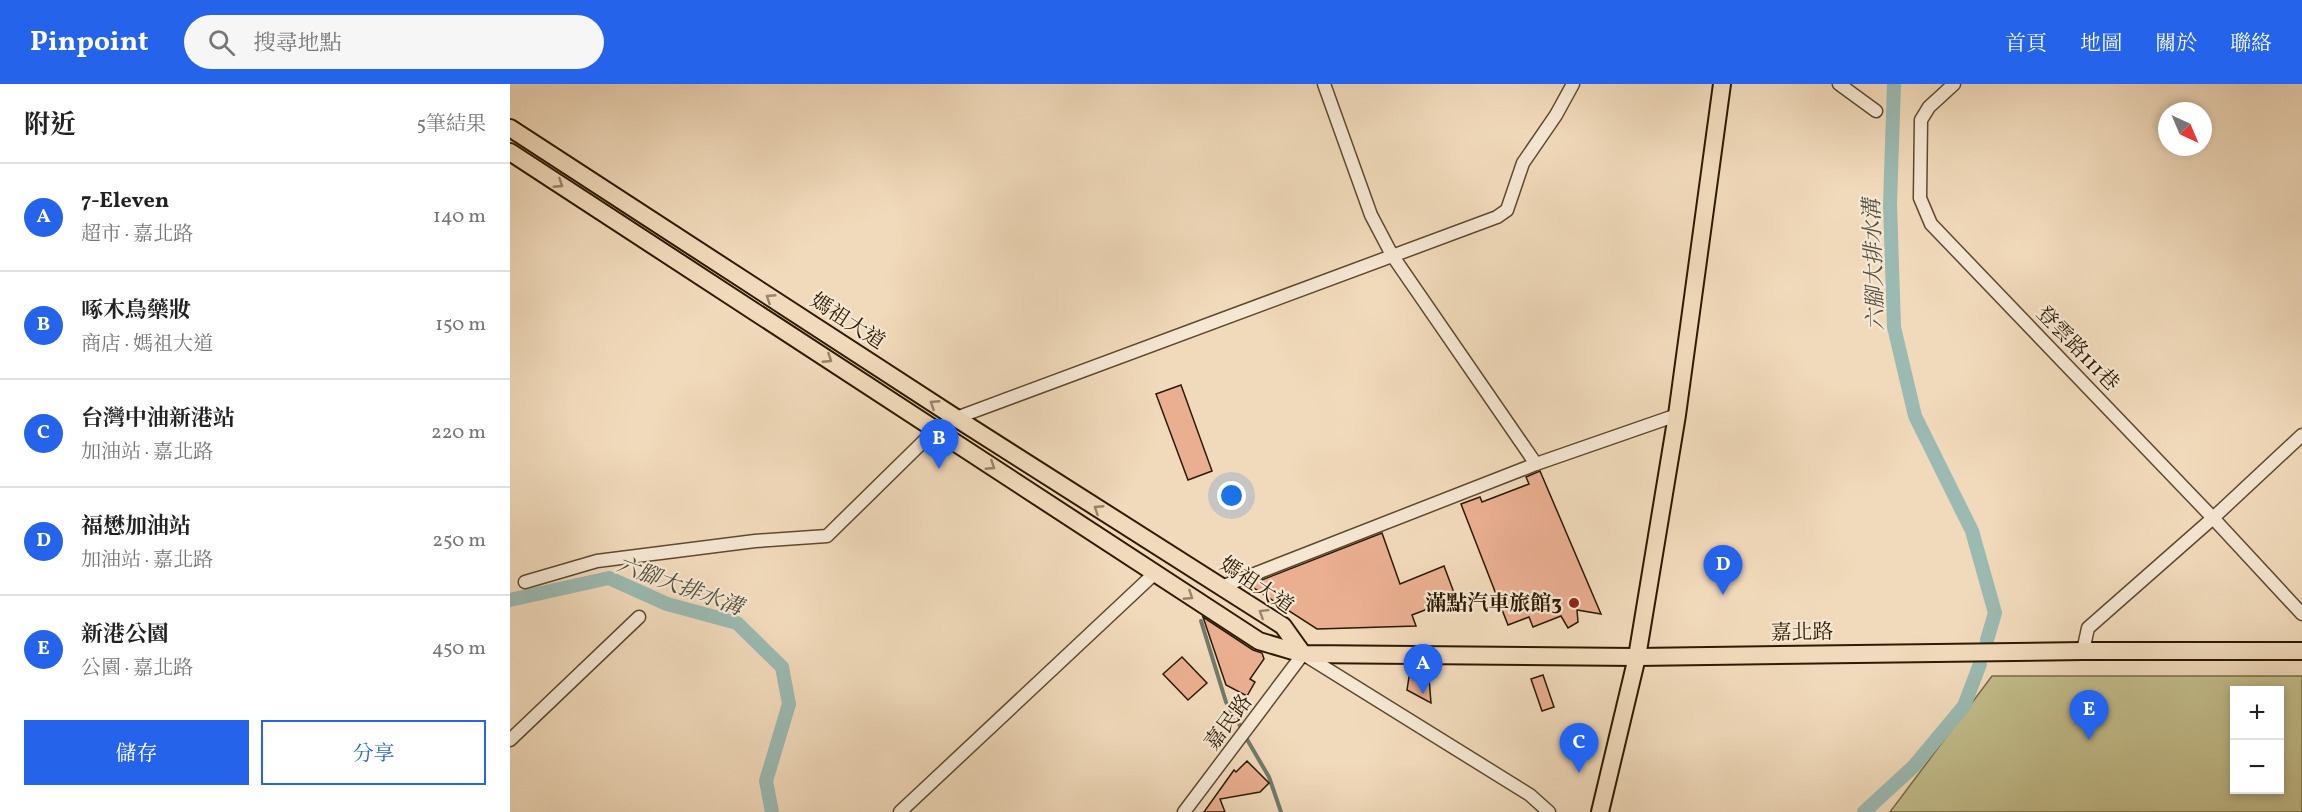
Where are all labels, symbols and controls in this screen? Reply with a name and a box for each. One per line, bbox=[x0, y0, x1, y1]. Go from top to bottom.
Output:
search box bbox=[184, 15, 604, 69]
text: Pinpoint bbox=[30, 23, 148, 62]
icon: search bbox=[205, 26, 238, 59]
text: 搜尋地點 bbox=[253, 29, 341, 60]
text: 首頁 bbox=[2005, 30, 2047, 59]
text: 地圖 bbox=[2080, 30, 2122, 59]
text: 關於 bbox=[2155, 30, 2197, 59]
text: 聯絡 bbox=[2230, 30, 2272, 59]
north arrow bbox=[2158, 102, 2212, 156]
text: 附近 bbox=[24, 108, 76, 144]
text: 5筆結果 bbox=[416, 111, 486, 139]
one-way arrow bbox=[552, 177, 563, 188]
text: 7-Eleven bbox=[81, 186, 169, 217]
water label: 六腳大排水溝 bbox=[1858, 195, 1893, 331]
text: A bbox=[36, 203, 51, 231]
text: 140 m bbox=[433, 203, 486, 231]
text: 超市 · 嘉北路 bbox=[81, 221, 193, 249]
street label: 媽祖大道 bbox=[804, 287, 890, 357]
one-way arrow bbox=[766, 294, 777, 305]
text: 啄木鳥藥妝 bbox=[81, 296, 191, 327]
street label: 登雲路111巷 bbox=[2029, 300, 2125, 398]
text: B bbox=[37, 311, 50, 339]
text: 150 m bbox=[435, 311, 486, 339]
text: 商店 · 媽祖大道 bbox=[81, 331, 213, 359]
one-way arrow bbox=[821, 352, 832, 363]
one-way arrow bbox=[930, 400, 941, 411]
text: 台灣中油新港站 bbox=[81, 404, 235, 435]
text: C bbox=[37, 419, 50, 447]
text: 220 m bbox=[431, 419, 486, 447]
pin: B bbox=[920, 420, 958, 469]
text: 加油站 · 嘉北路 bbox=[81, 439, 213, 467]
one-way arrow bbox=[984, 459, 995, 470]
your location bbox=[1217, 481, 1246, 510]
one-way arrow bbox=[1094, 505, 1105, 516]
text: 福懋加油站 bbox=[81, 512, 191, 543]
text: D bbox=[36, 527, 51, 555]
text: 250 m bbox=[432, 527, 486, 555]
pin: D bbox=[1704, 546, 1742, 595]
text: 加油站 · 嘉北路 bbox=[81, 547, 213, 575]
water label: 六腳大排水溝 bbox=[612, 550, 749, 626]
street label: 媽祖大道 bbox=[1213, 551, 1299, 622]
one-way arrow bbox=[1183, 589, 1194, 600]
place label: 滿點汽車旅館3 bbox=[1425, 590, 1562, 619]
marker: 滿點汽車旅館3 bbox=[1567, 596, 1581, 610]
one-way arrow bbox=[1259, 609, 1269, 621]
street label: 嘉北路 bbox=[1770, 618, 1834, 649]
text: 新港公園 bbox=[81, 620, 169, 651]
text: E bbox=[37, 635, 50, 663]
text: 450 m bbox=[432, 635, 486, 663]
pin: A bbox=[1404, 644, 1442, 694]
text: 公園 · 嘉北路 bbox=[81, 655, 193, 683]
map controls bbox=[2230, 686, 2284, 794]
button: + bbox=[2230, 686, 2284, 740]
street label: 嘉民路 bbox=[1199, 689, 1260, 757]
pin: E bbox=[2070, 690, 2108, 740]
button: 儲存 bbox=[24, 720, 249, 785]
button: 分享 bbox=[261, 720, 486, 785]
pin: C bbox=[1560, 724, 1598, 773]
button: − bbox=[2230, 740, 2284, 794]

